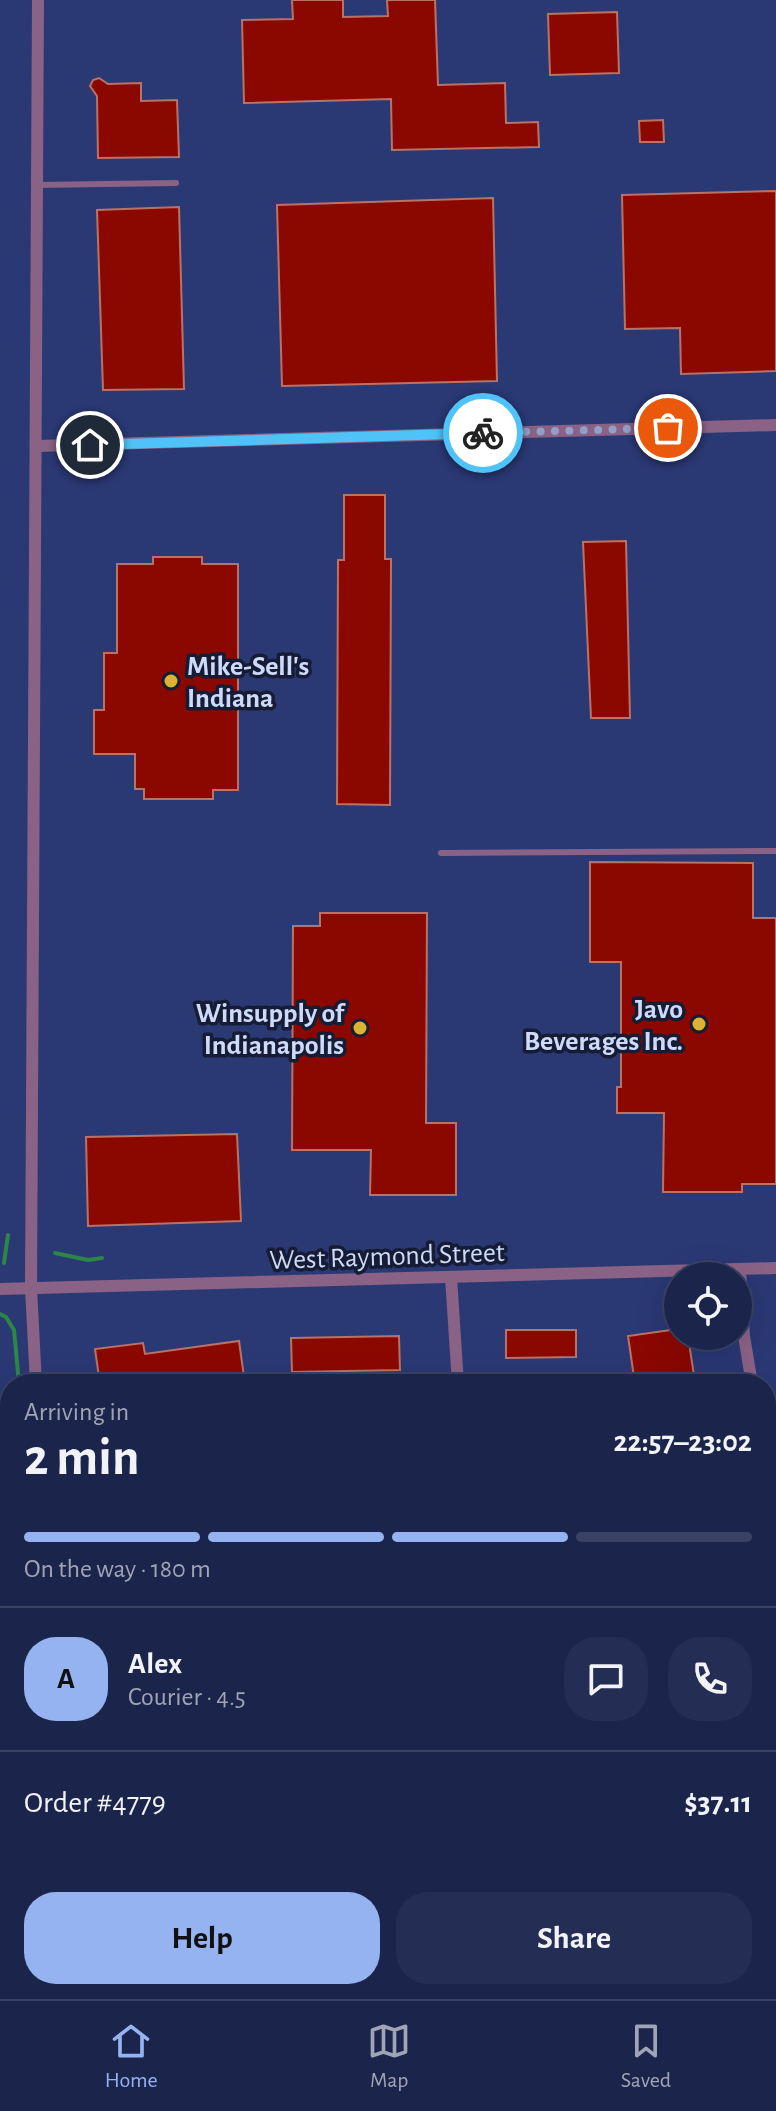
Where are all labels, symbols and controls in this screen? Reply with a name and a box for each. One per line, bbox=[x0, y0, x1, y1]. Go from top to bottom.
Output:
courier bbox=[443, 393, 523, 473]
pin bbox=[634, 394, 702, 462]
icon: bag bbox=[646, 406, 690, 450]
pin bbox=[56, 411, 124, 479]
icon: bike bbox=[461, 411, 505, 455]
icon: home bbox=[68, 423, 112, 467]
place label: Mike-Sell's Indiana bbox=[187, 653, 309, 713]
marker: Mike-Sell's Indiana bbox=[162, 672, 180, 690]
place label: Javo Beverages Inc. bbox=[524, 996, 683, 1056]
place label: Winsupply of Indianapolis bbox=[196, 1000, 346, 1060]
marker: Javo Beverages Inc. bbox=[690, 1015, 708, 1033]
marker: Winsupply of Indianapolis bbox=[351, 1019, 369, 1037]
street label: West Raymond Street bbox=[269, 1239, 505, 1275]
map controls bbox=[664, 1262, 752, 1350]
button: locate bbox=[664, 1262, 752, 1350]
text: Arriving in bbox=[24, 1399, 129, 1425]
text: 22:57–23:02 bbox=[613, 1427, 752, 1457]
text: 2 min bbox=[24, 1432, 139, 1484]
text: On the way · 180 m bbox=[24, 1556, 211, 1582]
button: chat bbox=[564, 1637, 648, 1721]
button: phone bbox=[668, 1637, 752, 1721]
text: Alex bbox=[128, 1649, 182, 1679]
text: A bbox=[57, 1664, 75, 1694]
text: Courier · 4.5 bbox=[128, 1684, 246, 1710]
text: Order #4779 bbox=[24, 1788, 166, 1818]
text: $37.11 bbox=[684, 1788, 752, 1818]
button: Help bbox=[24, 1892, 380, 1984]
button: Share bbox=[396, 1892, 752, 1984]
tab: Home bbox=[105, 2019, 158, 2093]
tab: Map bbox=[367, 2019, 411, 2093]
tab: Saved bbox=[621, 2019, 671, 2093]

